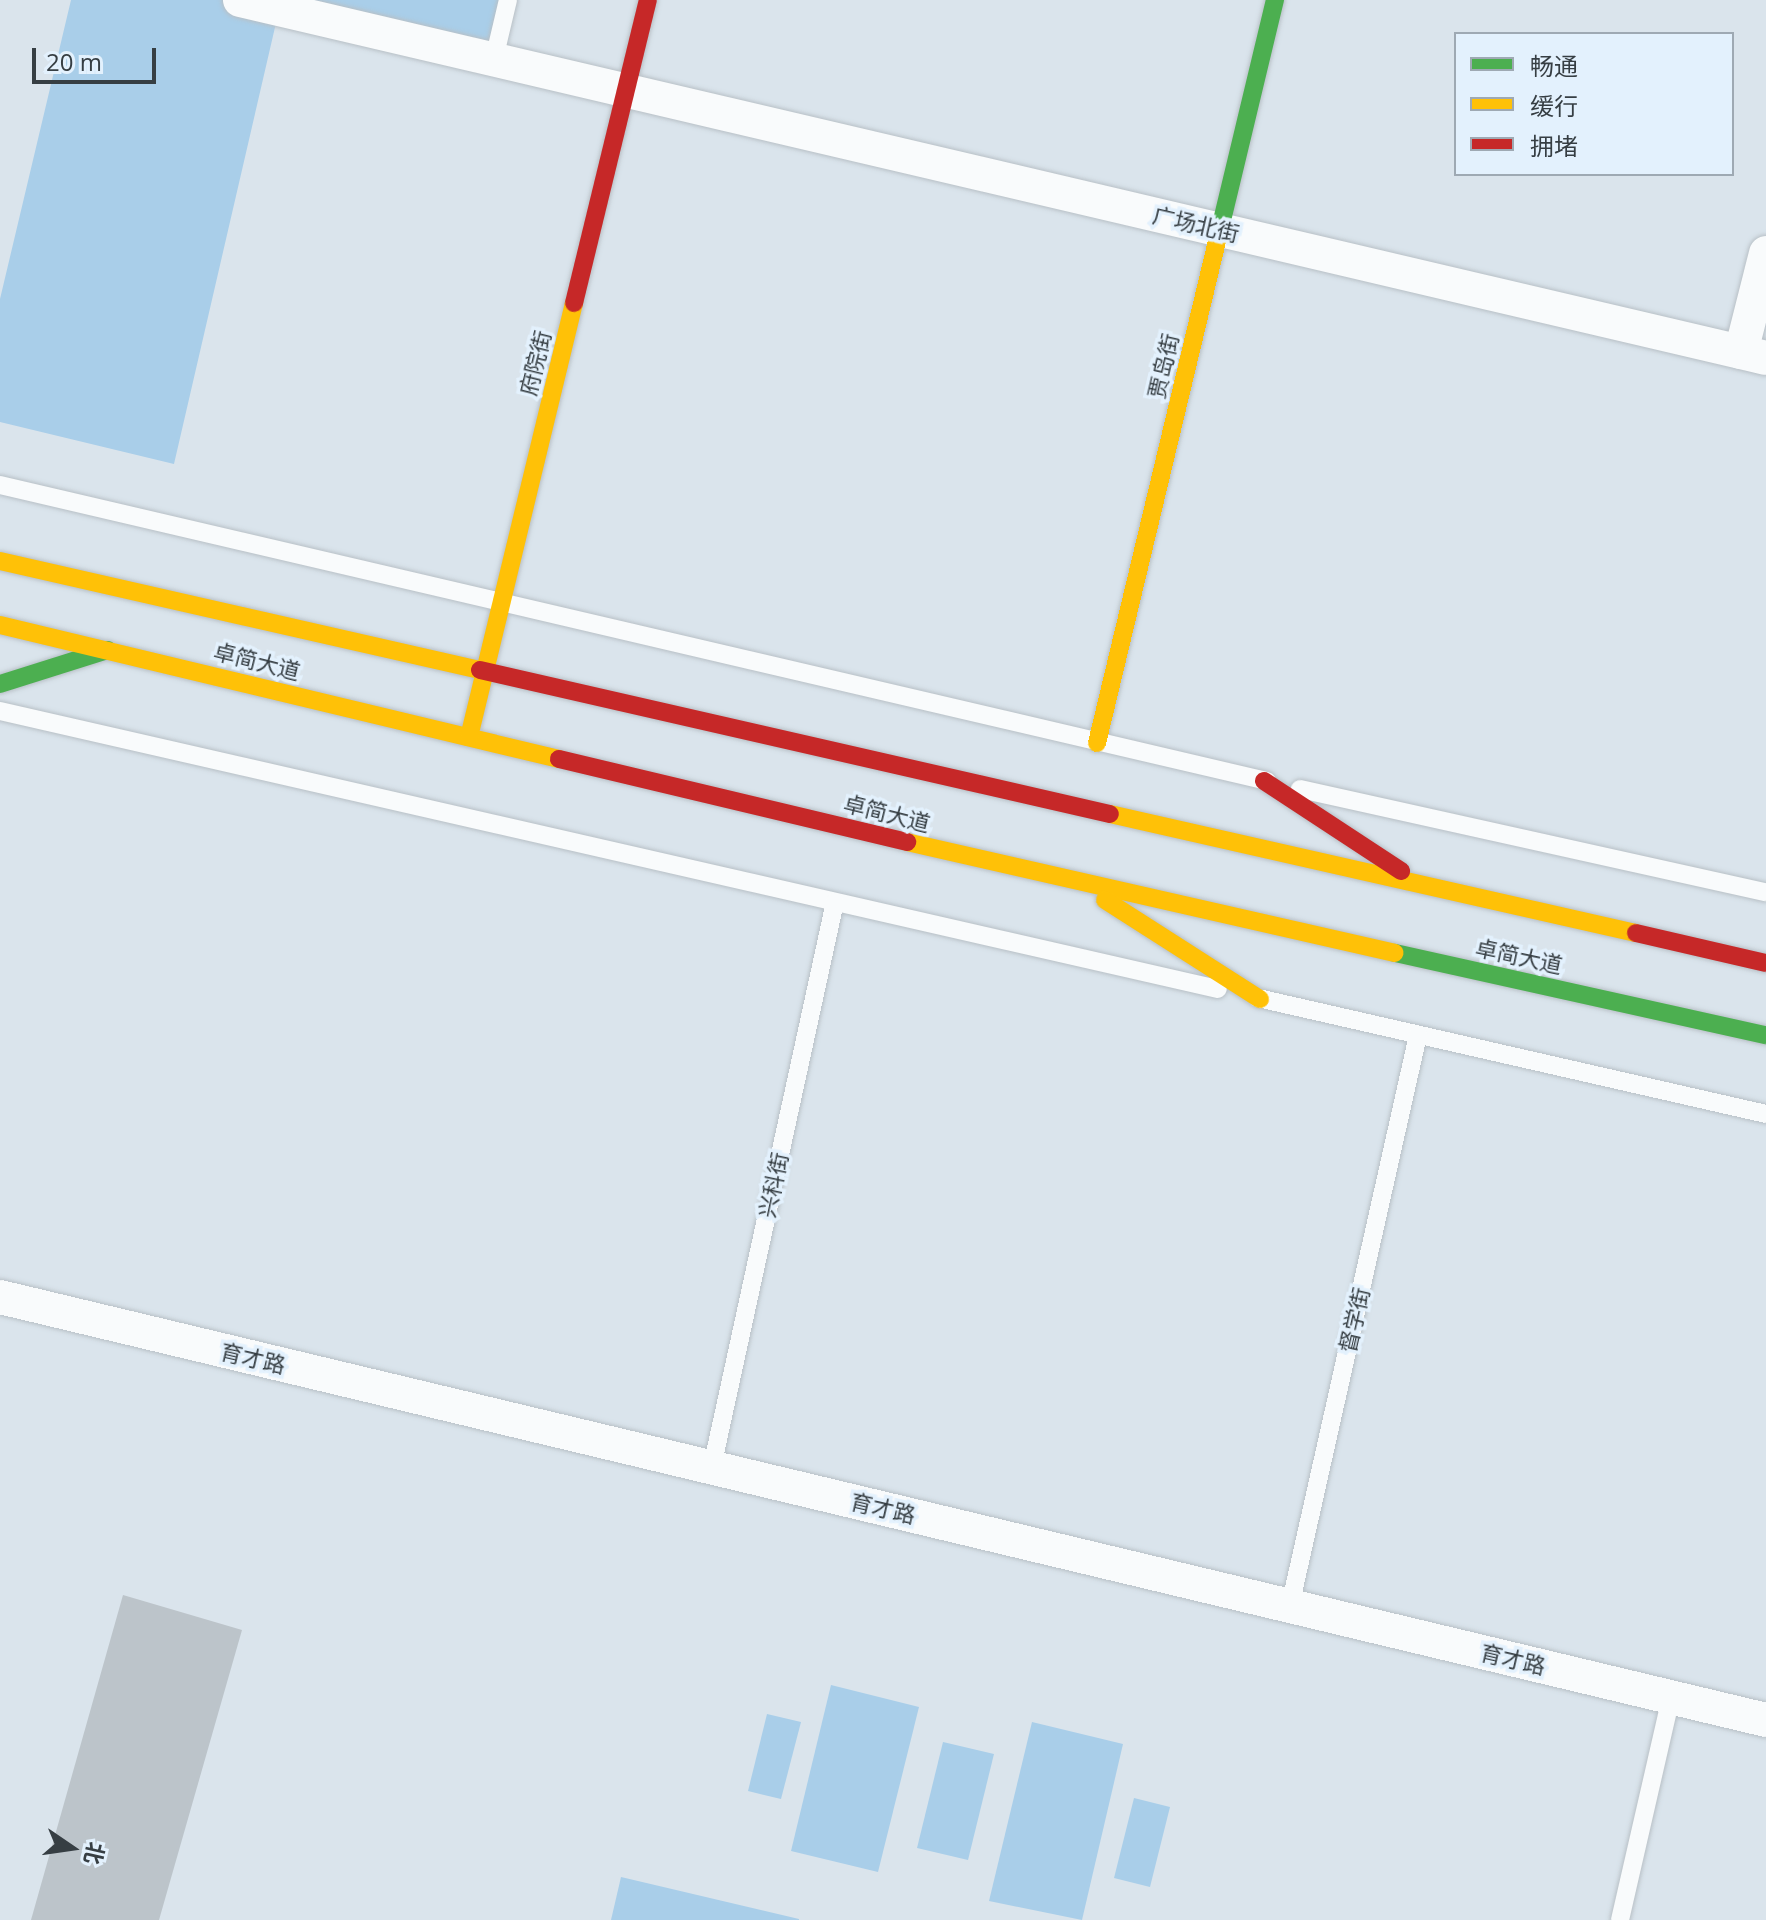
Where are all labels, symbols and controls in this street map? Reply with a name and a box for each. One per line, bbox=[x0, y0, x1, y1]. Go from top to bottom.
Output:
scale bar bbox=[36, 32, 160, 82]
legend bbox=[1454, 32, 1734, 176]
text: 20 m bbox=[46, 45, 102, 78]
text: 畅通 bbox=[1530, 49, 1578, 82]
text: 缓行 bbox=[1530, 89, 1578, 122]
text: 拥堵 bbox=[1530, 129, 1578, 162]
street label: 广场北街 bbox=[1150, 201, 1242, 247]
street label: 府院街 bbox=[514, 328, 556, 398]
street label: 贾岛街 bbox=[1143, 331, 1183, 401]
street label: 卓简大道 bbox=[211, 638, 303, 684]
street label: 卓简大道 bbox=[841, 790, 933, 836]
street label: 卓简大道 bbox=[1473, 934, 1565, 978]
street label: 兴科街 bbox=[753, 1150, 793, 1220]
street label: 督学街 bbox=[1334, 1285, 1374, 1355]
street label: 育才路 bbox=[218, 1338, 288, 1378]
street label: 育才路 bbox=[848, 1488, 918, 1528]
street label: 育才路 bbox=[1478, 1639, 1548, 1679]
north arrow bbox=[32, 1808, 112, 1888]
text: 北 bbox=[78, 1839, 112, 1867]

